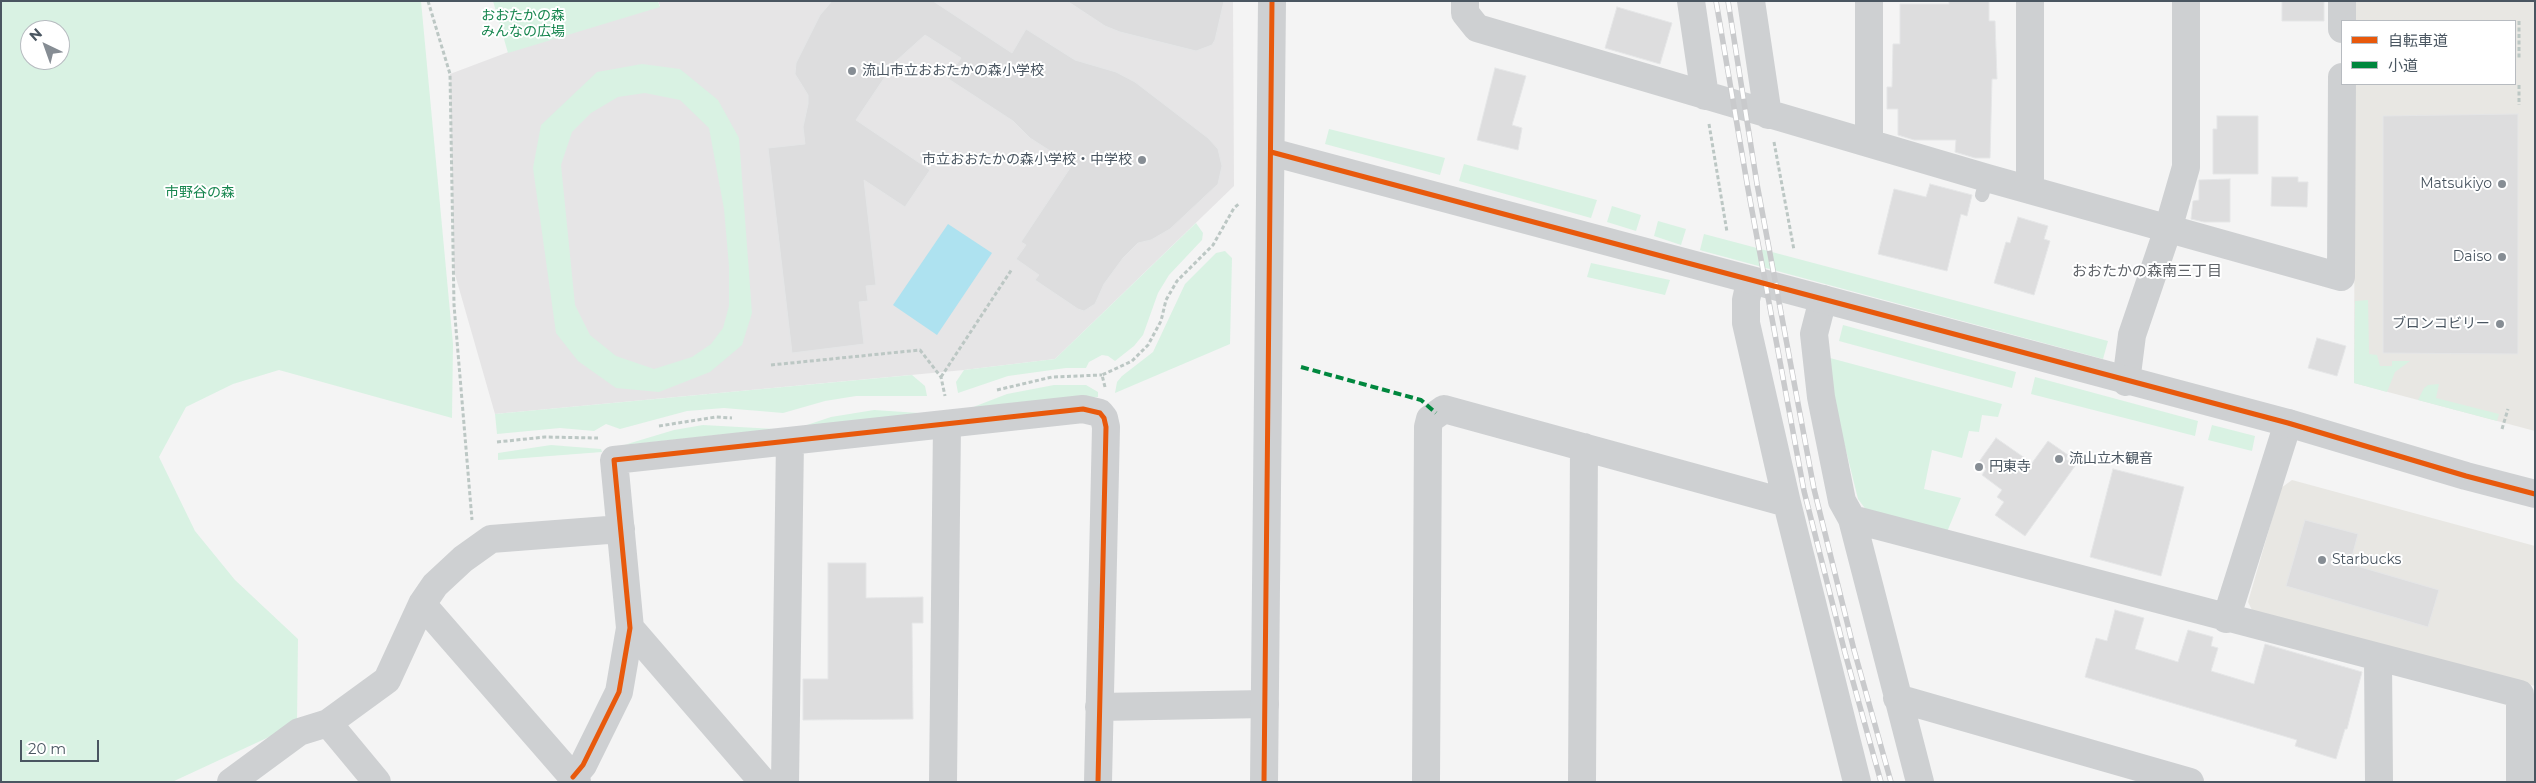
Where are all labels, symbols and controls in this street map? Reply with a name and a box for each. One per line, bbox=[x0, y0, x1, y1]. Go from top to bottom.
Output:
park label: おおたかの森 みんなの広場 bbox=[481, 8, 565, 40]
north arrow bbox=[20, 20, 70, 70]
legend bbox=[2341, 20, 2516, 85]
text: N bbox=[25, 24, 46, 45]
text: 自転車道 bbox=[2388, 31, 2448, 50]
text: 小道 bbox=[2388, 56, 2418, 75]
place label: 流山市立おおたかの森小学校 bbox=[862, 63, 1044, 79]
marker: 流山市立おおたかの森小学校 bbox=[846, 65, 858, 77]
place label: 市立おおたかの森小学校・中学校 bbox=[922, 152, 1132, 168]
marker: 市立おおたかの森小学校・中学校 bbox=[1136, 154, 1148, 166]
place label: Matsukiyo bbox=[2420, 176, 2492, 192]
marker: Matsukiyo bbox=[2496, 178, 2508, 190]
park label: 市野谷の森 bbox=[165, 185, 235, 201]
place label: Daiso bbox=[2453, 249, 2492, 265]
marker: Daiso bbox=[2496, 251, 2508, 263]
district label: おおたかの森南三丁目 bbox=[2072, 263, 2222, 281]
place label: ブロンコビリー bbox=[2392, 316, 2490, 332]
marker: ブロンコビリー bbox=[2494, 318, 2506, 330]
place label: 流山立木観音 bbox=[2069, 451, 2153, 467]
marker: 流山立木観音 bbox=[2053, 453, 2065, 465]
place label: 円東寺 bbox=[1989, 459, 2031, 475]
marker: 円東寺 bbox=[1973, 461, 1985, 473]
place label: Starbucks bbox=[2332, 552, 2401, 568]
marker: Starbucks bbox=[2316, 554, 2328, 566]
scale bar bbox=[22, 730, 101, 762]
text: 20 m bbox=[28, 739, 66, 758]

